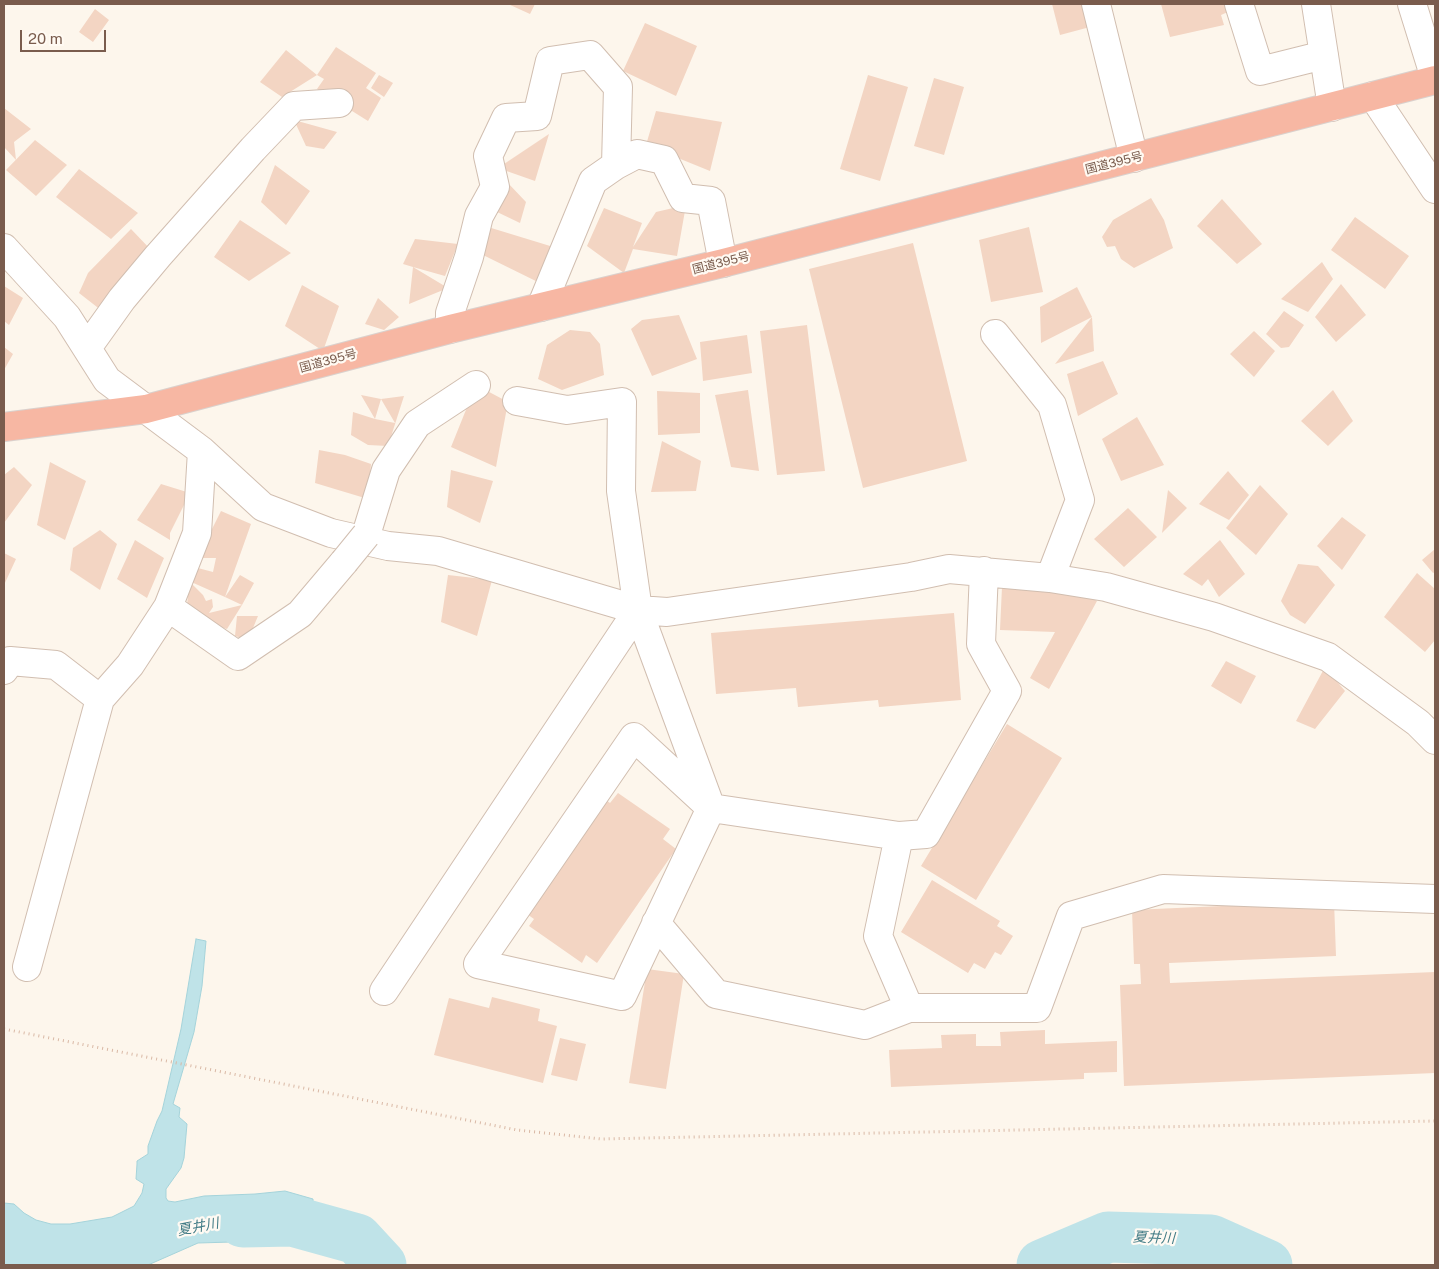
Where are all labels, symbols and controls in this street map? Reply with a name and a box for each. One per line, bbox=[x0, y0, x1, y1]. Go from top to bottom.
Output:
scale bar bbox=[22, 20, 109, 52]
text: 20 m bbox=[28, 30, 63, 47]
street label: 国道395号 bbox=[1084, 149, 1144, 177]
street label: 国道395号 bbox=[691, 249, 751, 277]
street label: 国道395号 bbox=[298, 346, 358, 376]
water label: 夏井川 bbox=[176, 1215, 220, 1239]
water label: 夏井川 bbox=[1133, 1229, 1175, 1247]

